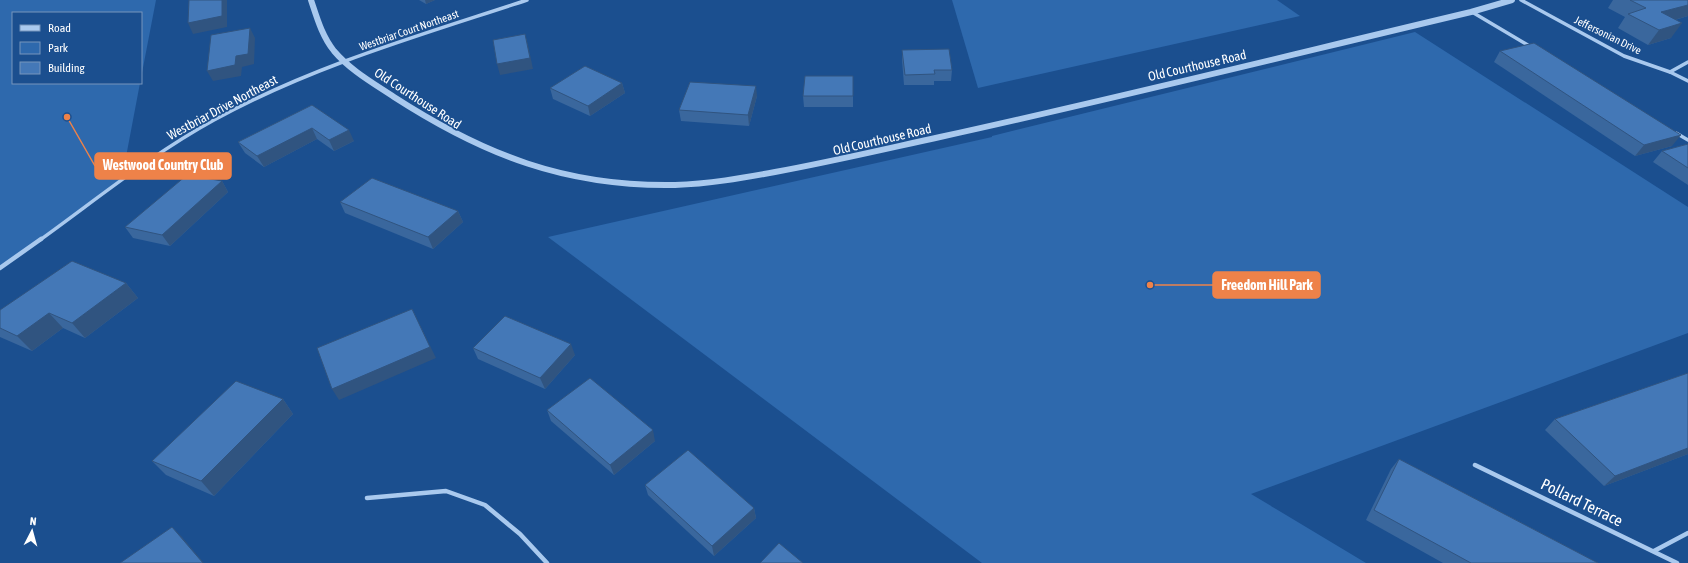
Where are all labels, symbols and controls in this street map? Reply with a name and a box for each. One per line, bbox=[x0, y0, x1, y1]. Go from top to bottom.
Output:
street label: Westbriar Court Northeast bbox=[358, 7, 460, 53]
legend bbox=[12, 12, 142, 84]
street label: Jeffersonian Drive bbox=[1573, 14, 1643, 56]
text: Road bbox=[48, 21, 71, 35]
text: Park bbox=[48, 41, 69, 55]
street label: Old Courthouse Road bbox=[1147, 47, 1248, 84]
text: Building bbox=[48, 61, 86, 75]
street label: Old Courthouse Road bbox=[372, 65, 464, 132]
street label: Westbriar Drive Northeast bbox=[165, 72, 280, 143]
street label: Old Courthouse Road bbox=[832, 121, 933, 158]
callout: Westwood Country Club bbox=[95, 153, 231, 179]
text: Westwood Country Club bbox=[102, 157, 224, 173]
callout: Freedom Hill Park bbox=[1213, 272, 1320, 298]
text: Freedom Hill Park bbox=[1221, 277, 1314, 293]
street label: Pollard Terrace bbox=[1538, 474, 1626, 530]
north arrow bbox=[12, 511, 52, 551]
text: N bbox=[29, 515, 37, 527]

